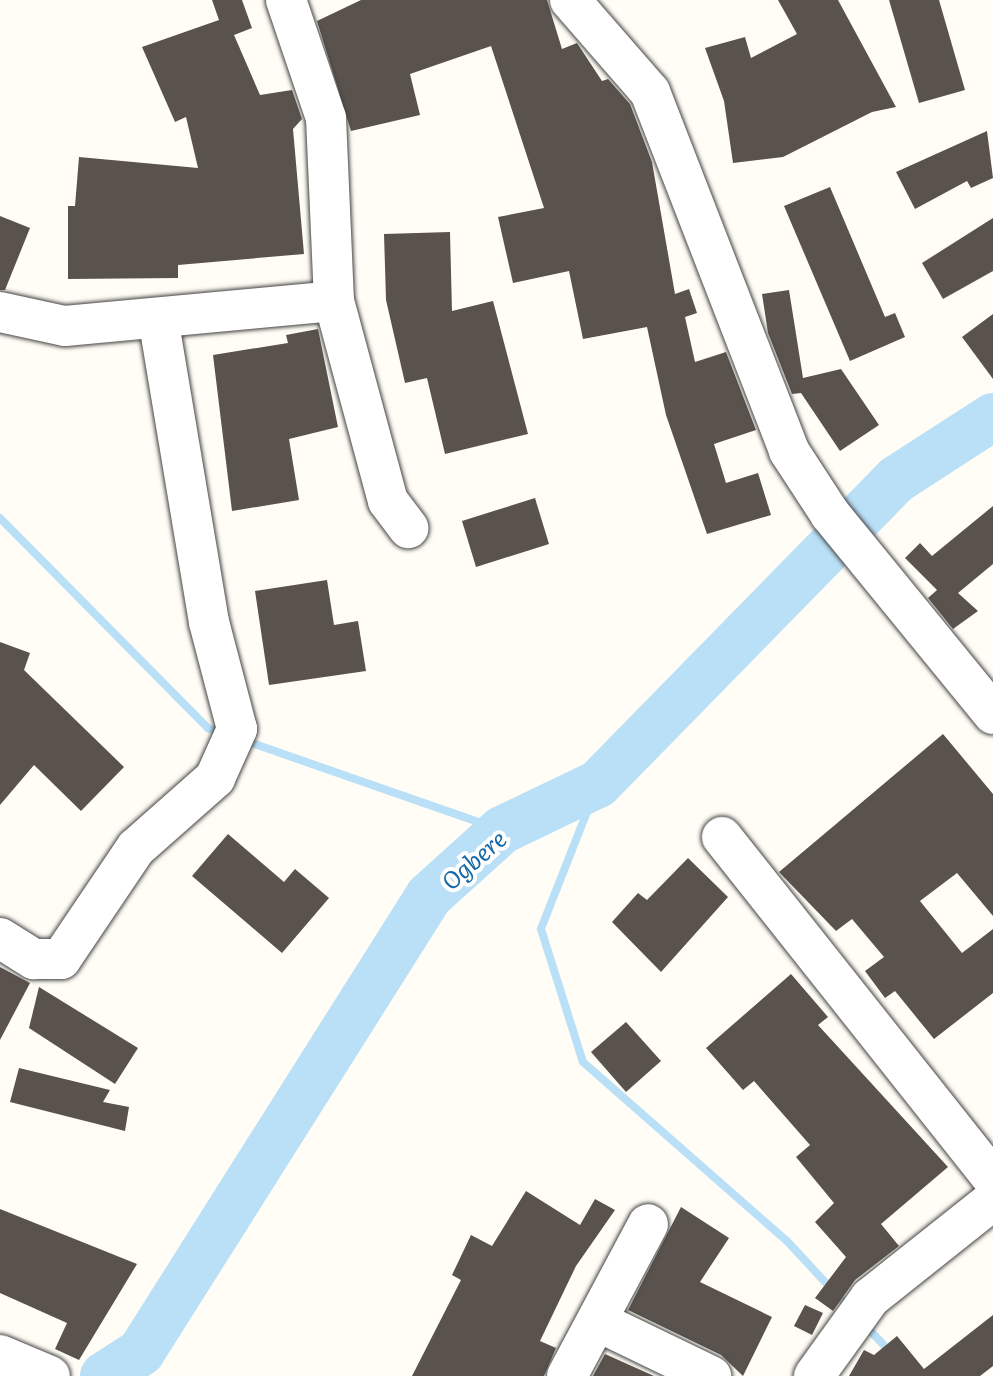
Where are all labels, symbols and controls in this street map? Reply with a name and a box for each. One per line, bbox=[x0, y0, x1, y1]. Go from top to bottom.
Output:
water label: Ogbere bbox=[435, 823, 511, 895]

